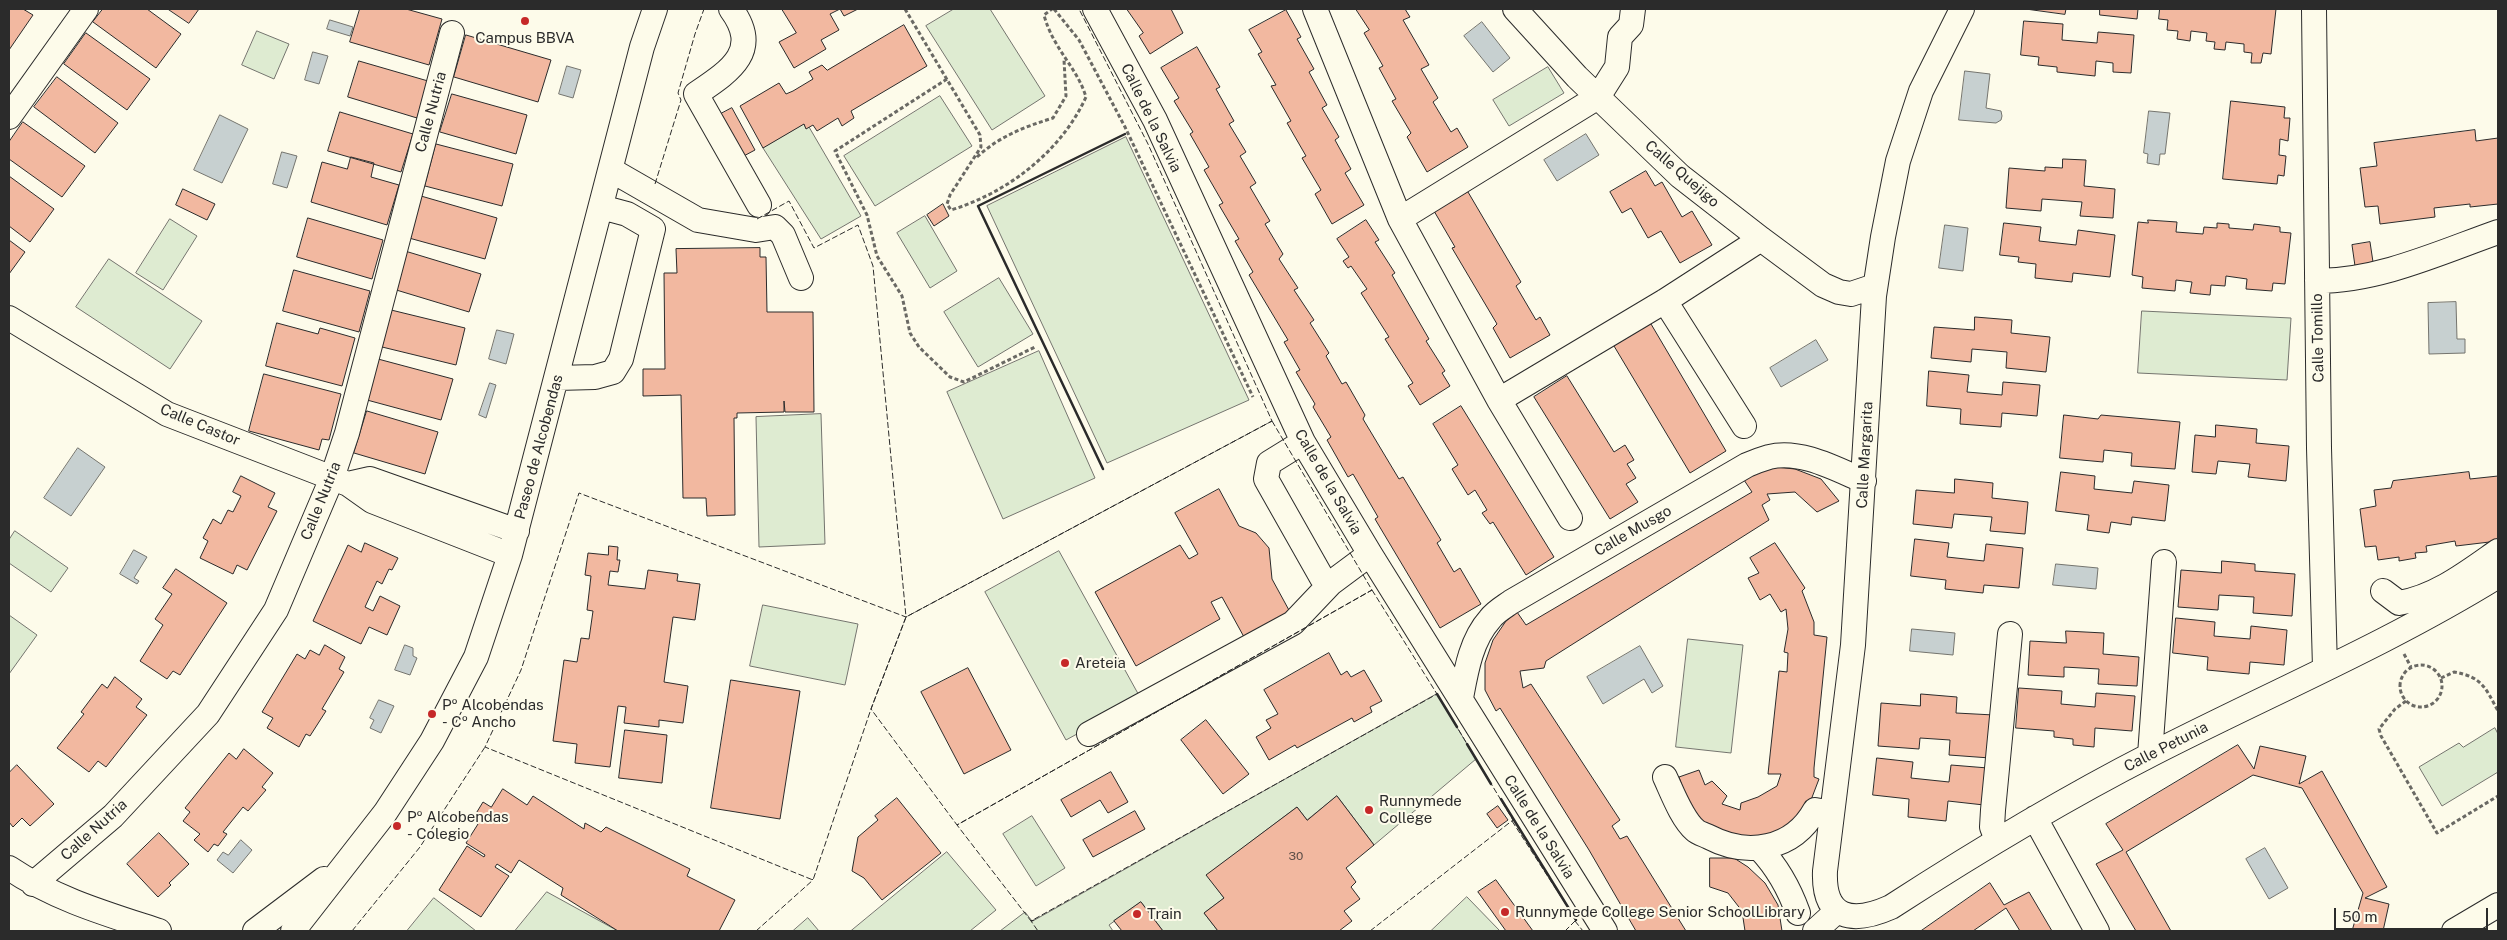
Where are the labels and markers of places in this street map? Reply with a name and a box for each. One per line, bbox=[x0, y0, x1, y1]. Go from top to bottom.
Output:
marker: Campus BBVA bbox=[519, 15, 531, 27]
place label: Campus BBVA bbox=[475, 29, 575, 47]
place label: Areteia bbox=[1075, 654, 1126, 672]
marker: Areteia bbox=[1059, 657, 1071, 669]
place label: Pº Alcobendas - Cº Ancho bbox=[442, 696, 544, 731]
marker: Pº Alcobendas - Cº Ancho bbox=[426, 708, 438, 720]
place label: Runnymede College bbox=[1379, 792, 1462, 827]
marker: Runnymede College bbox=[1363, 804, 1375, 816]
place label: Pº Alcobendas - Colegio bbox=[407, 808, 509, 843]
marker: Pº Alcobendas - Colegio bbox=[391, 820, 403, 832]
place label: Runnymede College Senior SchoolLibrary bbox=[1515, 903, 1805, 921]
place label: Train bbox=[1147, 905, 1182, 923]
marker: Runnymede College Senior SchoolLibrary bbox=[1499, 906, 1511, 918]
marker: Train bbox=[1131, 908, 1143, 920]

